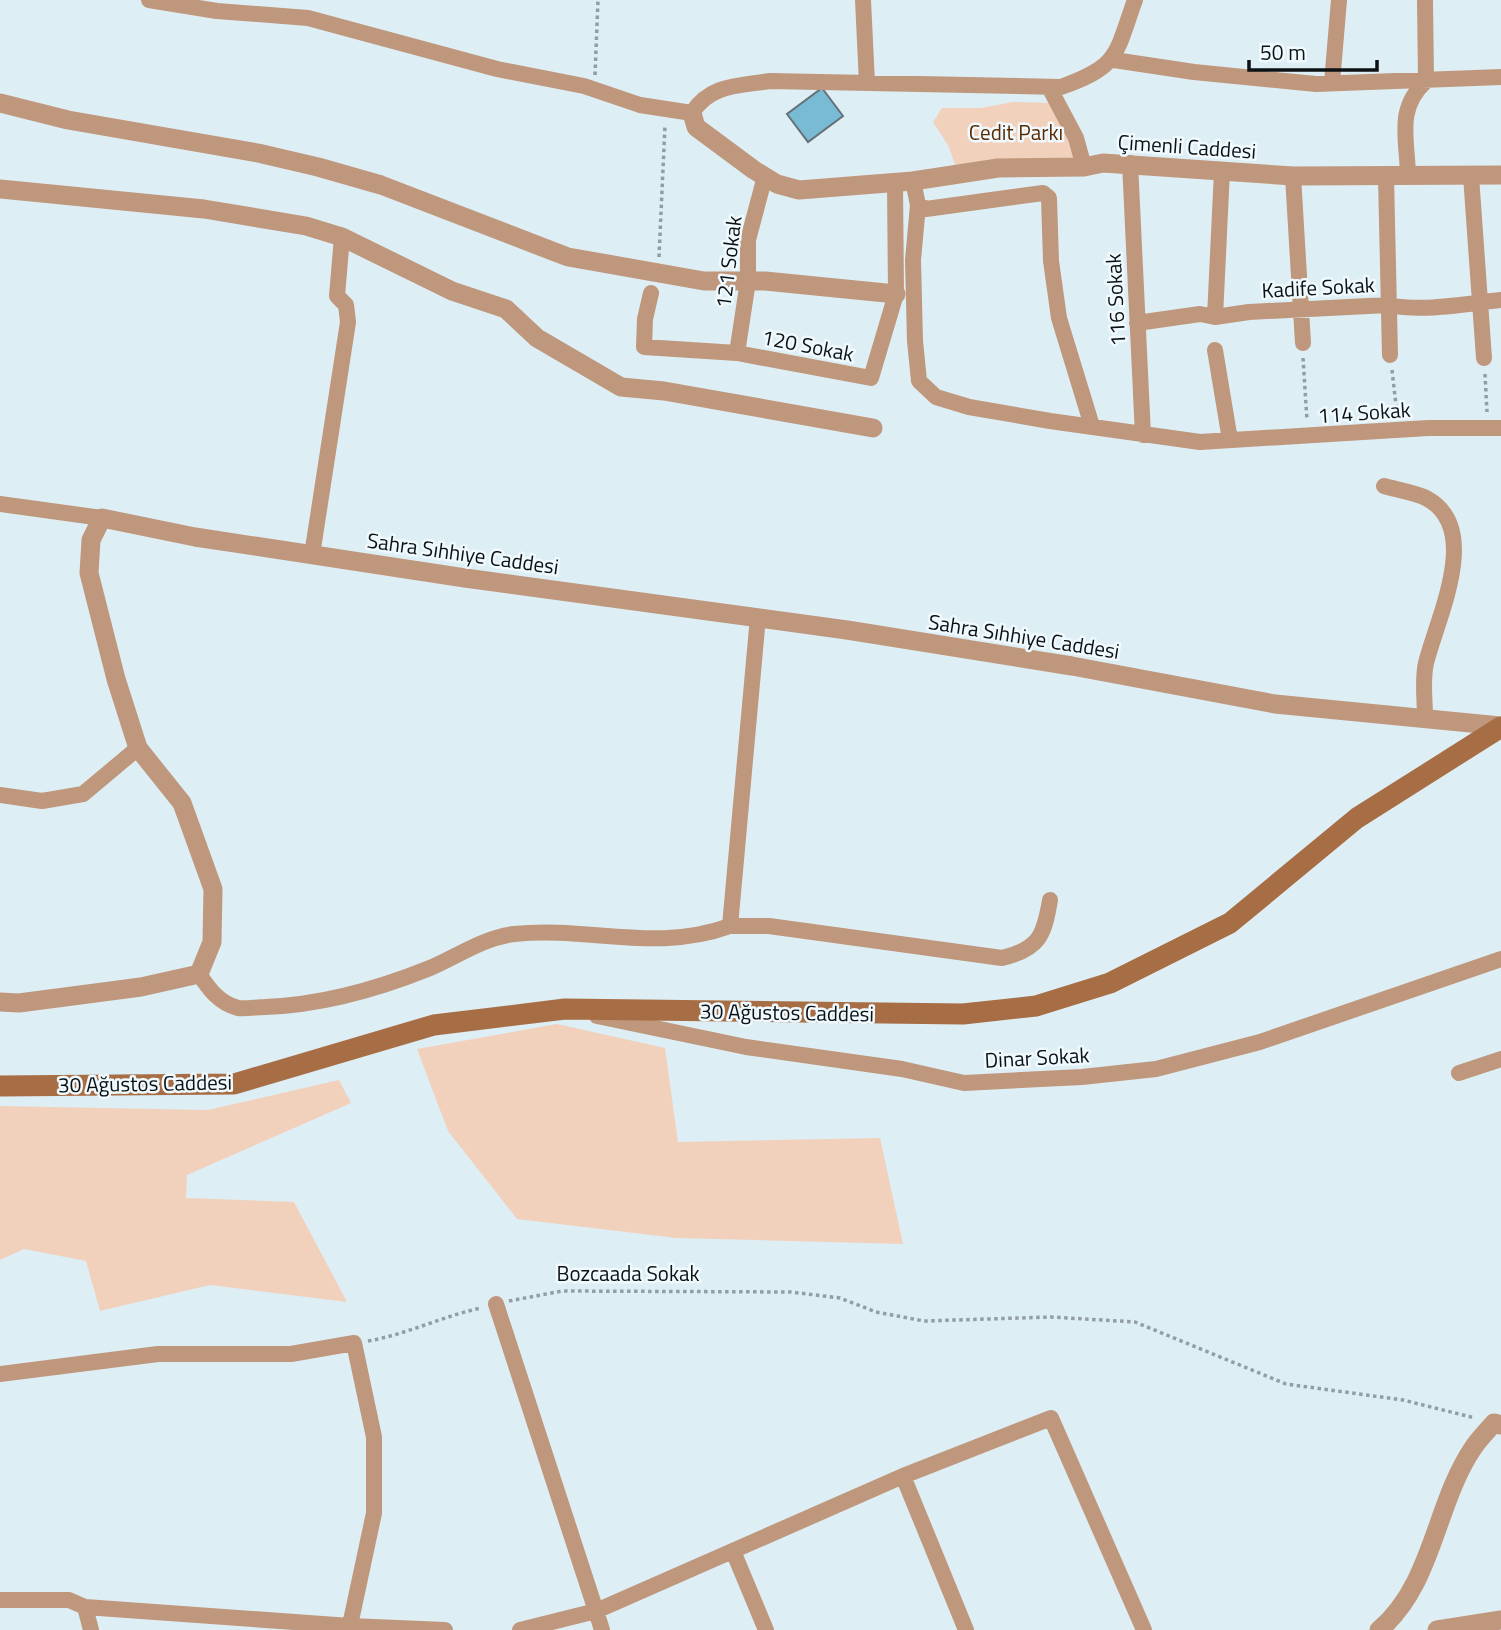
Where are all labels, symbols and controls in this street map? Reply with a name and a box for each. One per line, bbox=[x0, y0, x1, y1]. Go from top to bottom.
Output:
scale bar bbox=[1249, 28, 1377, 72]
text: 50 m bbox=[1260, 36, 1306, 68]
park label: Cedit Parkı bbox=[969, 116, 1063, 148]
street label: Çimenli Caddesi bbox=[1117, 125, 1257, 167]
street label: 121 Sokak bbox=[706, 214, 750, 310]
street label: 116 Sokak bbox=[1097, 253, 1133, 347]
street label: Kadife Sokak bbox=[1261, 268, 1375, 306]
street label: 120 Sokak bbox=[759, 320, 857, 370]
street label: 114 Sokak bbox=[1317, 393, 1411, 431]
street label: Sahra Sıhhiye Caddesi bbox=[365, 524, 561, 582]
street label: Sahra Sıhhiye Caddesi bbox=[926, 605, 1122, 667]
street label: 30 Ağustos Caddesi bbox=[700, 994, 874, 1030]
street label: Dinar Sokak bbox=[984, 1038, 1090, 1076]
street label: 30 Ağustos Caddesi bbox=[58, 1065, 232, 1101]
street label: Bozcaada Sokak bbox=[557, 1257, 699, 1289]

